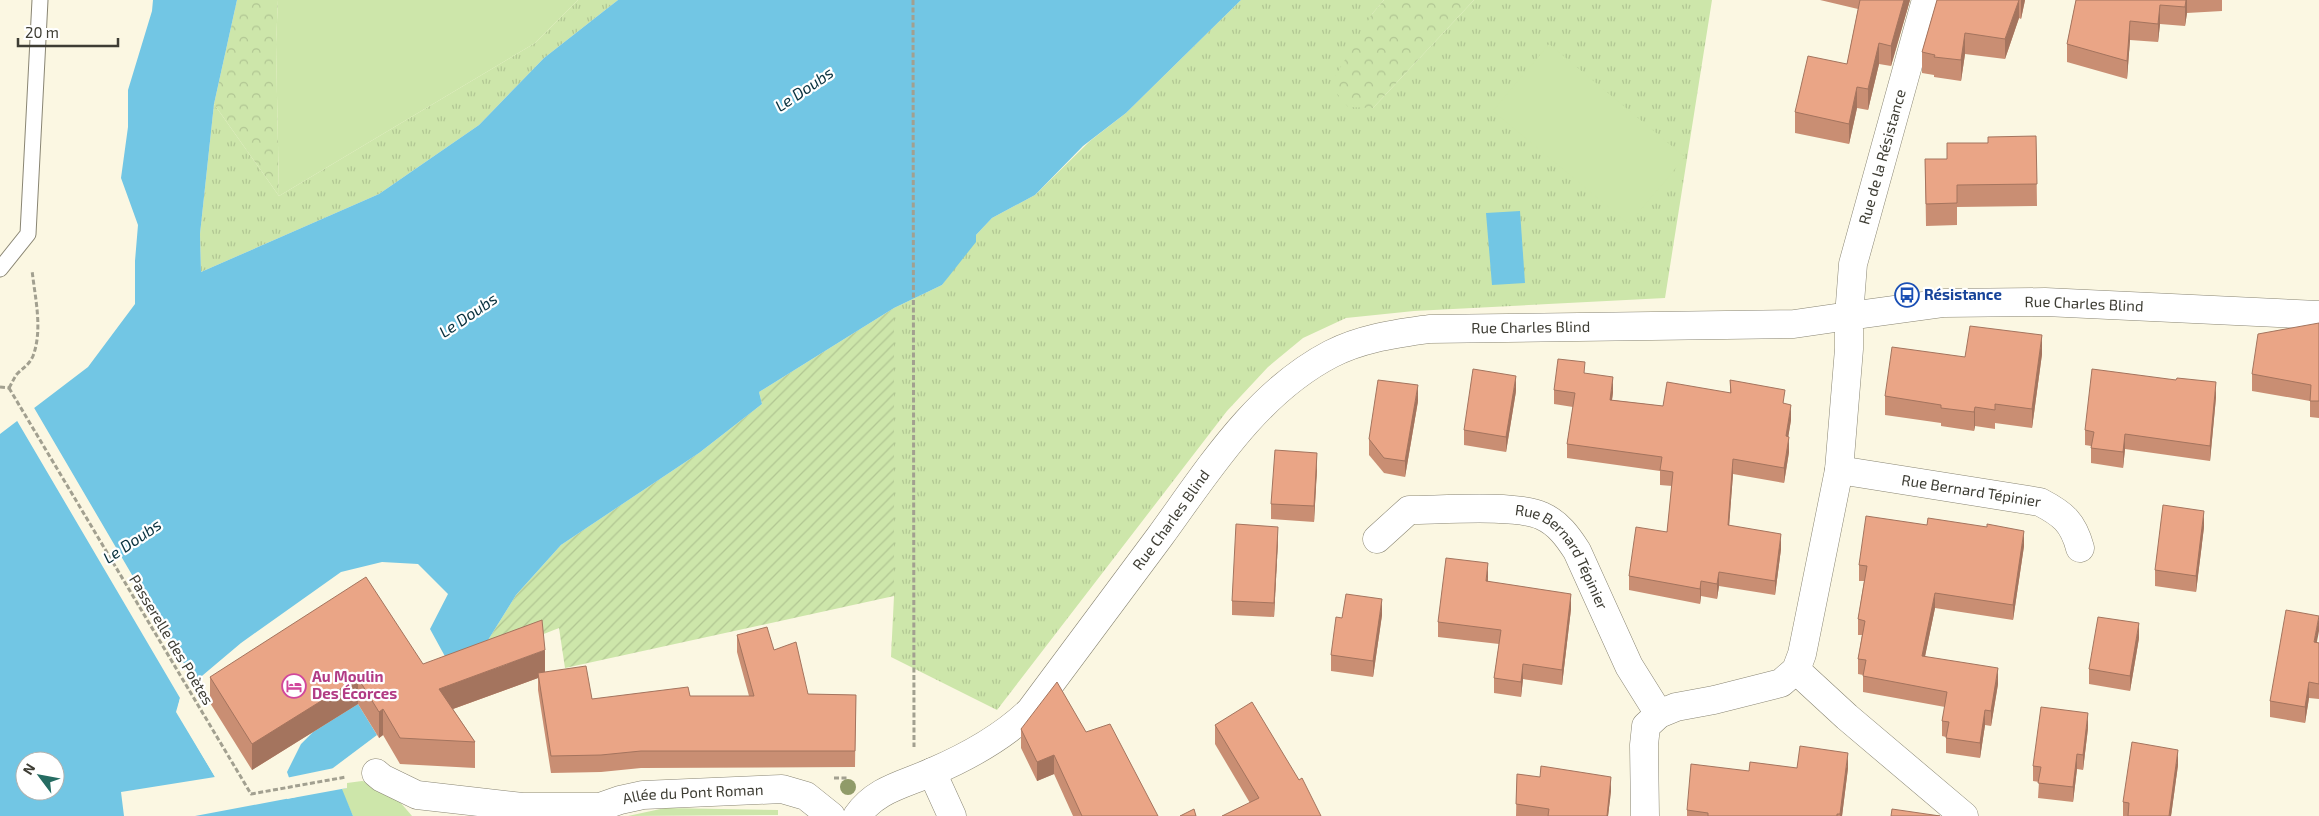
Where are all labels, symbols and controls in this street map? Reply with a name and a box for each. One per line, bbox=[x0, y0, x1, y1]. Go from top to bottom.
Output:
scale bar bbox=[18, 15, 118, 47]
text: 20 m bbox=[25, 23, 59, 41]
water label: Le Doubs bbox=[771, 62, 836, 115]
street label: Rue de la Résistance bbox=[1854, 87, 1909, 226]
bus stop icon: Résistance bbox=[1894, 282, 1920, 308]
place label: Résistance bbox=[1924, 285, 2002, 303]
water label: Le Doubs bbox=[435, 288, 500, 341]
street label: Rue Charles Blind bbox=[2024, 292, 2144, 315]
street label: Rue Charles Blind bbox=[1471, 317, 1590, 336]
street label: Rue Charles Blind bbox=[1128, 466, 1213, 573]
street label: Rue Bernard Tépinier bbox=[1900, 470, 2043, 510]
street label: Rue Bernard Tépinier bbox=[1514, 500, 1612, 612]
water label: Le Doubs bbox=[99, 514, 164, 567]
street label: Passerelle des Poètes bbox=[126, 571, 218, 708]
place label: Au Moulin Des Écorces bbox=[312, 667, 397, 702]
hotel icon: Au Moulin Des Écorces bbox=[281, 673, 307, 699]
north arrow bbox=[15, 751, 65, 801]
text: N bbox=[19, 760, 38, 778]
street label: Allée du Pont Roman bbox=[621, 780, 764, 807]

